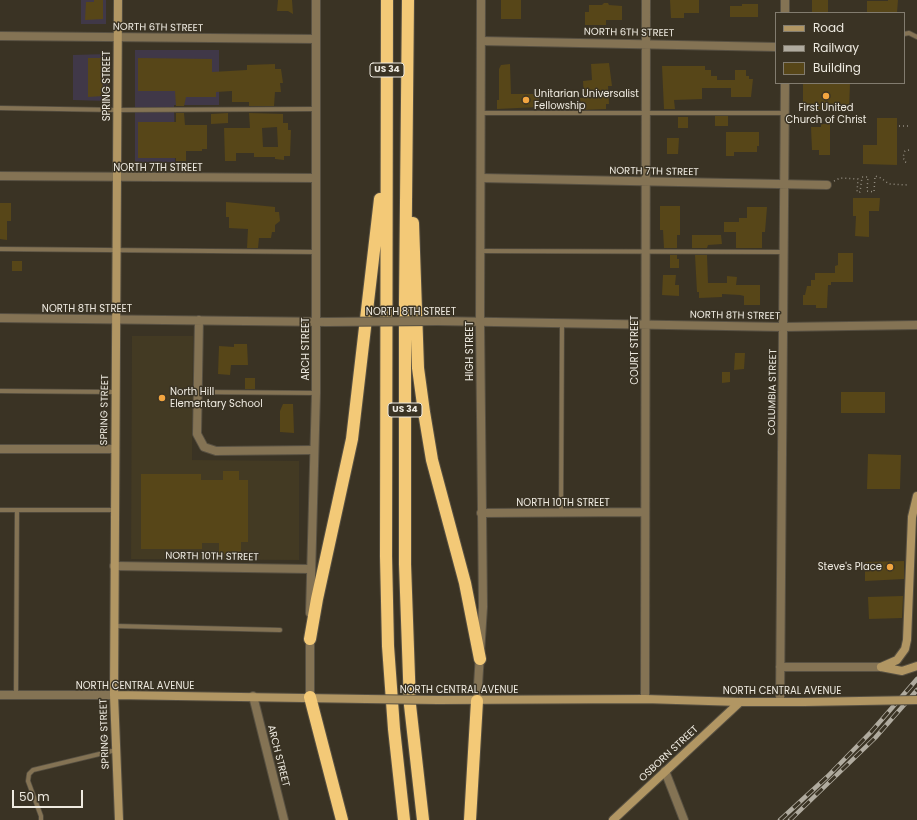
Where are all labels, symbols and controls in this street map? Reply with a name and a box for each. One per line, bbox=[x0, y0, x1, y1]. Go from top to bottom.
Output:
legend bbox=[775, 12, 905, 84]
text: Road bbox=[813, 19, 844, 36]
street label: NORTH 6TH STREET bbox=[113, 21, 203, 35]
street label: NORTH 6TH STREET bbox=[584, 26, 674, 40]
text: Railway bbox=[813, 39, 859, 56]
street label: SPRING STREET bbox=[101, 51, 113, 121]
text: Building bbox=[813, 59, 861, 76]
road number: US 34 bbox=[370, 63, 404, 77]
place label: Unitarian Universalist Fellowship bbox=[534, 88, 639, 112]
marker: First United Church of Christ bbox=[821, 91, 831, 101]
marker: Unitarian Universalist Fellowship bbox=[521, 95, 531, 105]
place label: First United Church of Christ bbox=[786, 102, 866, 126]
street label: NORTH 7TH STREET bbox=[113, 162, 203, 174]
street label: NORTH 7TH STREET bbox=[609, 165, 699, 179]
street label: NORTH 8TH STREET bbox=[42, 303, 132, 315]
street label: NORTH 8TH STREET bbox=[366, 306, 456, 318]
street label: NORTH 8TH STREET bbox=[690, 309, 780, 323]
street label: COURT STREET bbox=[629, 315, 641, 385]
street label: ARCH STREET bbox=[300, 317, 312, 381]
street label: HIGH STREET bbox=[464, 321, 476, 381]
street label: COLUMBIA STREET bbox=[766, 349, 780, 435]
street label: SPRING STREET bbox=[98, 375, 112, 445]
place label: North Hill Elementary School bbox=[170, 386, 263, 410]
marker: North Hill Elementary School bbox=[157, 393, 167, 403]
road number: US 34 bbox=[388, 403, 422, 417]
street label: NORTH 10TH STREET bbox=[516, 497, 610, 509]
street label: NORTH 10TH STREET bbox=[165, 550, 259, 564]
place label: Steve's Place bbox=[818, 561, 882, 573]
marker: Steve's Place bbox=[885, 562, 895, 572]
street label: NORTH CENTRAL AVENUE bbox=[76, 680, 194, 692]
street label: NORTH CENTRAL AVENUE bbox=[400, 684, 518, 696]
street label: NORTH CENTRAL AVENUE bbox=[723, 685, 841, 697]
street label: SPRING STREET bbox=[98, 698, 112, 770]
street label: ARCH STREET bbox=[265, 724, 291, 788]
street label: OSBORN STREET bbox=[637, 724, 701, 784]
scale bar bbox=[14, 782, 85, 808]
text: 50 m bbox=[19, 788, 50, 805]

